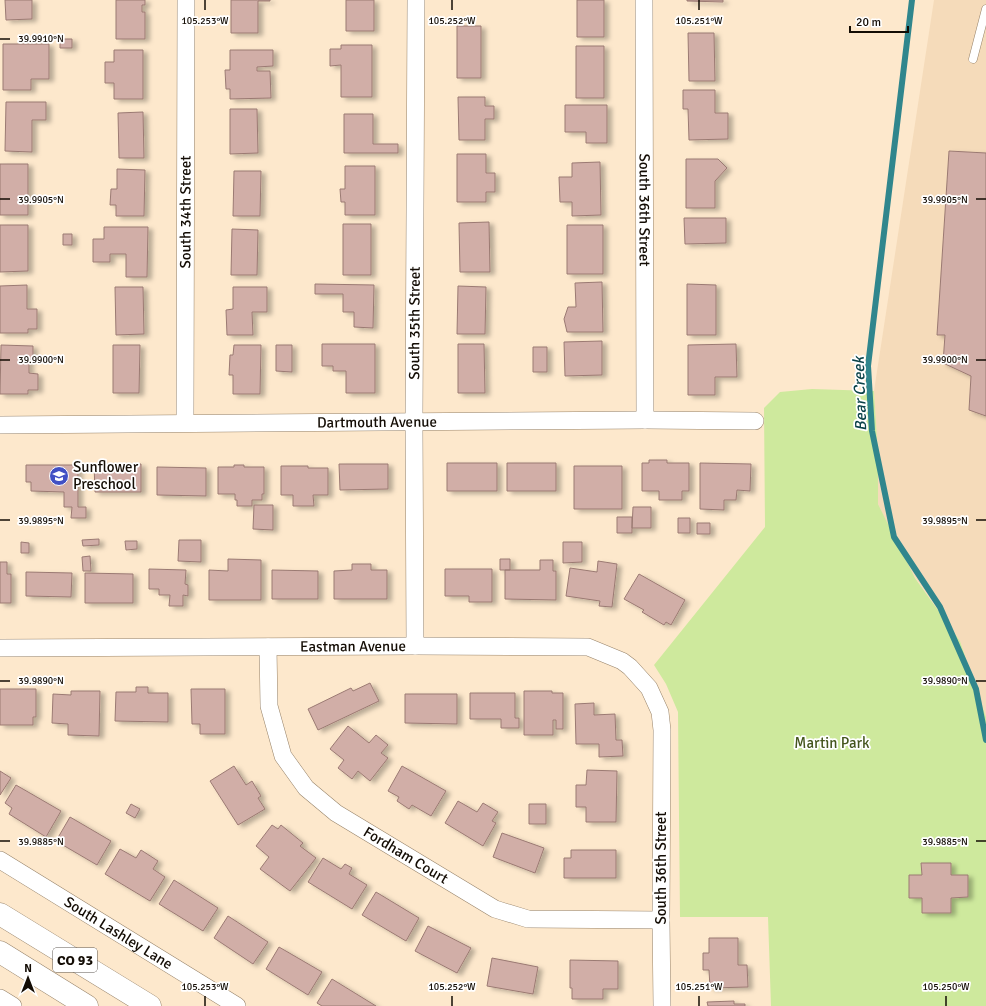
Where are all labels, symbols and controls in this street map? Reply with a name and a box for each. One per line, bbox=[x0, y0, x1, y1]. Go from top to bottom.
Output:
scale bar bbox=[850, 8, 908, 34]
text: 105.253°W bbox=[181, 15, 229, 27]
text: 105.252°W bbox=[428, 15, 476, 27]
text: 105.251°W bbox=[675, 15, 723, 27]
text: 20 m bbox=[856, 15, 881, 30]
text: 39.9910°N bbox=[18, 33, 64, 45]
street label: South 36th Street bbox=[635, 153, 654, 267]
street label: South 34th Street bbox=[176, 155, 195, 269]
text: 39.9905°N bbox=[18, 194, 64, 206]
text: 39.9905°N bbox=[922, 194, 968, 206]
street label: South 35th Street bbox=[405, 266, 424, 380]
text: 39.9900°N bbox=[18, 354, 64, 366]
water label: Bear Creek bbox=[849, 354, 871, 432]
text: 39.9900°N bbox=[922, 354, 968, 366]
street label: Dartmouth Avenue bbox=[317, 413, 437, 432]
place label: Sunflower Preschool bbox=[73, 458, 139, 493]
school or university icon: Sunflower Preschool bbox=[48, 465, 70, 487]
text: 39.9895°N bbox=[18, 515, 64, 527]
text: 39.9895°N bbox=[922, 515, 968, 527]
street label: Eastman Avenue bbox=[300, 637, 406, 656]
text: 39.9890°N bbox=[18, 675, 64, 687]
text: 39.9890°N bbox=[922, 675, 968, 687]
park label: Martin Park bbox=[794, 734, 870, 752]
street label: South 36th Street bbox=[652, 811, 670, 925]
street label: Fordham Court bbox=[360, 823, 451, 888]
text: 39.9885°N bbox=[18, 836, 64, 848]
text: 39.9885°N bbox=[922, 836, 968, 848]
street label: South Lashley Lane bbox=[61, 893, 176, 973]
road number: CO 93 bbox=[53, 948, 97, 972]
north arrow bbox=[8, 958, 48, 998]
text: N bbox=[24, 962, 32, 975]
text: 105.253°W bbox=[181, 981, 229, 993]
text: 105.252°W bbox=[428, 981, 476, 993]
text: 105.251°W bbox=[675, 981, 723, 993]
text: 105.250°W bbox=[922, 981, 970, 993]

